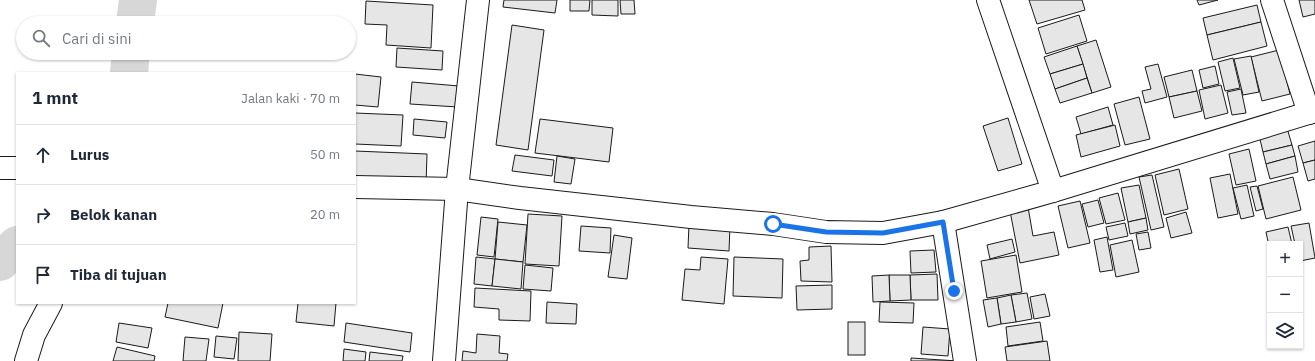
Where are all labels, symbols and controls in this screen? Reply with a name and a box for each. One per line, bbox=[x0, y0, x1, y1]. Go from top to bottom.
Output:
search box bbox=[16, 16, 356, 60]
icon: search bbox=[30, 27, 52, 49]
text: Cari di sini bbox=[62, 29, 131, 48]
text: 1 mnt bbox=[32, 87, 78, 109]
text: Jalan kaki · 70 m bbox=[241, 90, 340, 107]
icon: ahead bbox=[32, 144, 54, 166]
text: Lurus bbox=[70, 145, 109, 164]
text: 50 m bbox=[310, 146, 340, 163]
icon: right bbox=[32, 204, 54, 226]
text: Belok kanan bbox=[70, 205, 157, 224]
text: 20 m bbox=[310, 206, 340, 223]
route start bbox=[764, 215, 782, 233]
map controls bbox=[1267, 241, 1303, 349]
button: + bbox=[1267, 241, 1303, 277]
icon: arrive bbox=[32, 264, 54, 286]
text: Tiba di tujuan bbox=[70, 265, 167, 284]
button: − bbox=[1267, 277, 1303, 313]
route end bbox=[945, 282, 963, 300]
button: layers bbox=[1267, 313, 1303, 349]

